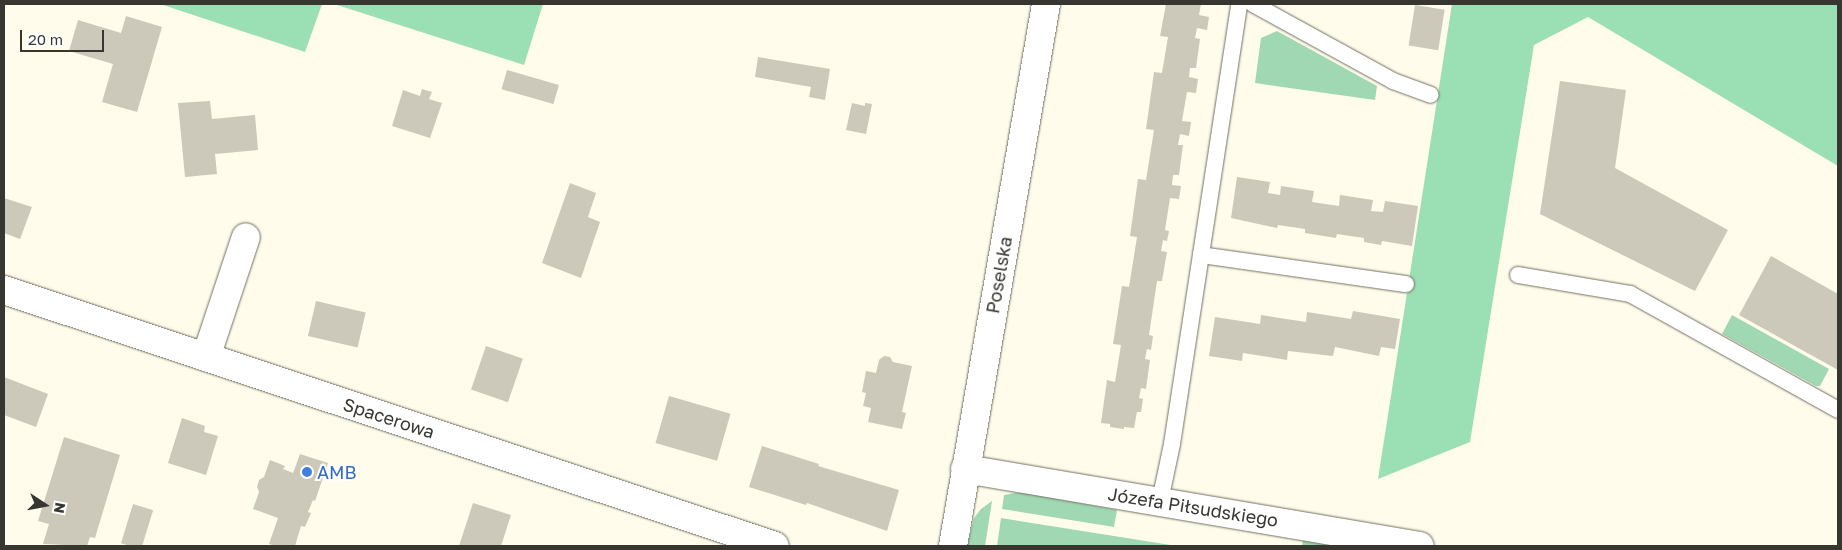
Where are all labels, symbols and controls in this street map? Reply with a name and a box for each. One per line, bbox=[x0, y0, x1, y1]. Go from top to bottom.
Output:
scale bar bbox=[22, 20, 106, 52]
text: 20 m bbox=[28, 30, 63, 48]
street label: Poselska bbox=[982, 235, 1016, 315]
street label: Spacerowa bbox=[341, 393, 437, 443]
place label: AMB bbox=[317, 461, 357, 483]
marker: AMB bbox=[301, 466, 313, 478]
north arrow bbox=[20, 480, 70, 530]
street label: Józefa Piłsudskiego bbox=[1106, 483, 1280, 531]
text: N bbox=[51, 501, 70, 515]

